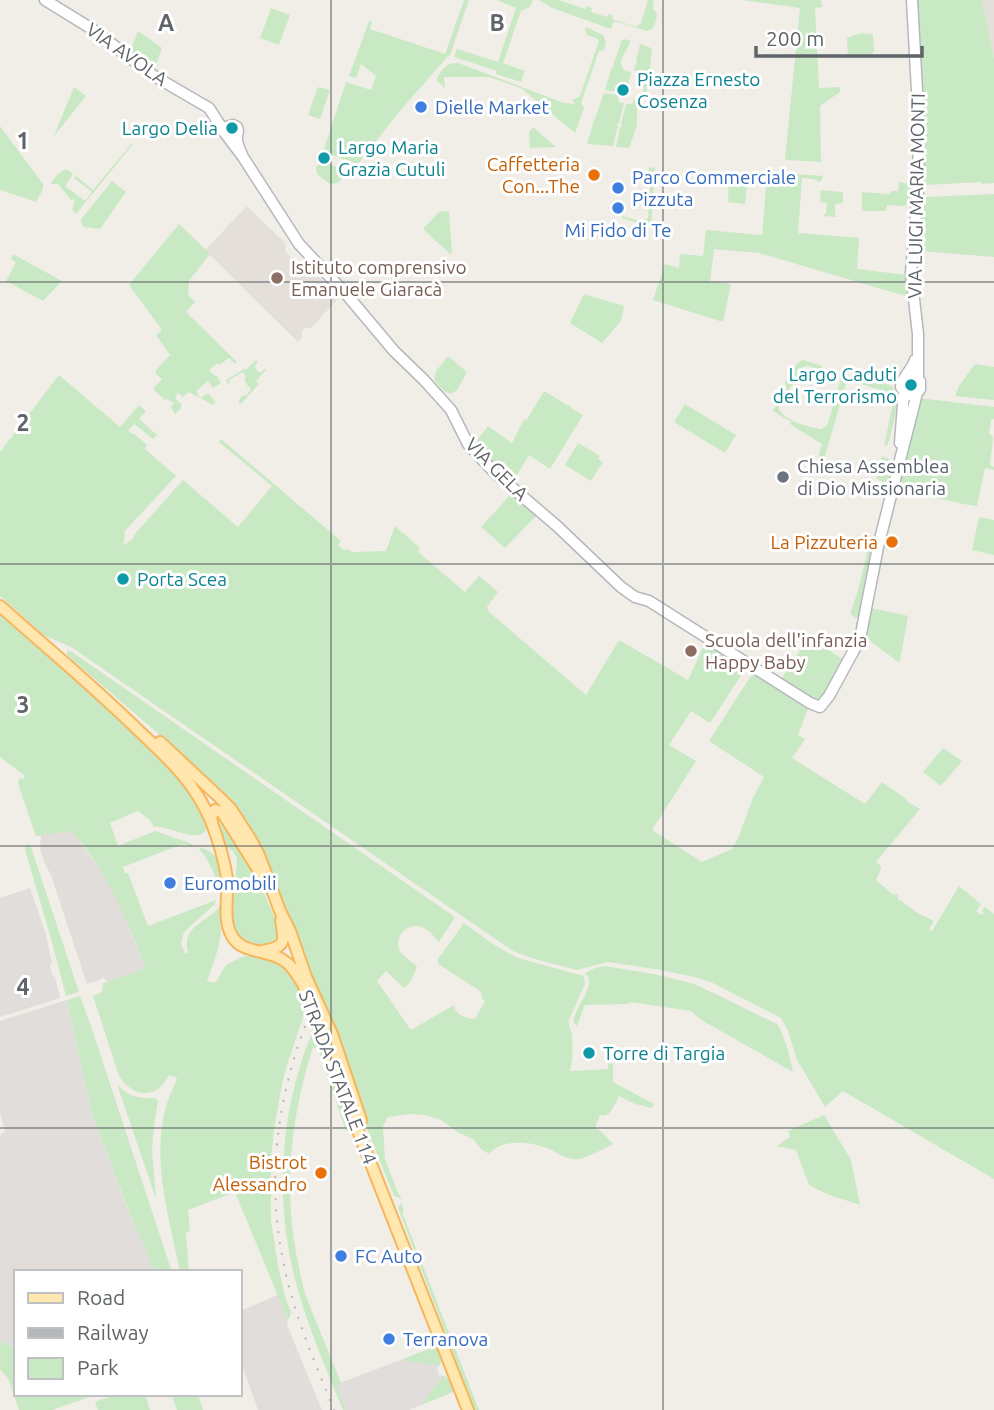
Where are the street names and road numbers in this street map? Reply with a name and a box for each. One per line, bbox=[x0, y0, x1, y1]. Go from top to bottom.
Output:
street label: VIA AVOLA bbox=[82, 18, 172, 90]
street label: VIA LUIGI MARIA MONTI bbox=[903, 93, 929, 299]
street label: VIA GELA bbox=[461, 433, 533, 505]
street label: STRADA STATALE 114 bbox=[295, 987, 381, 1167]

